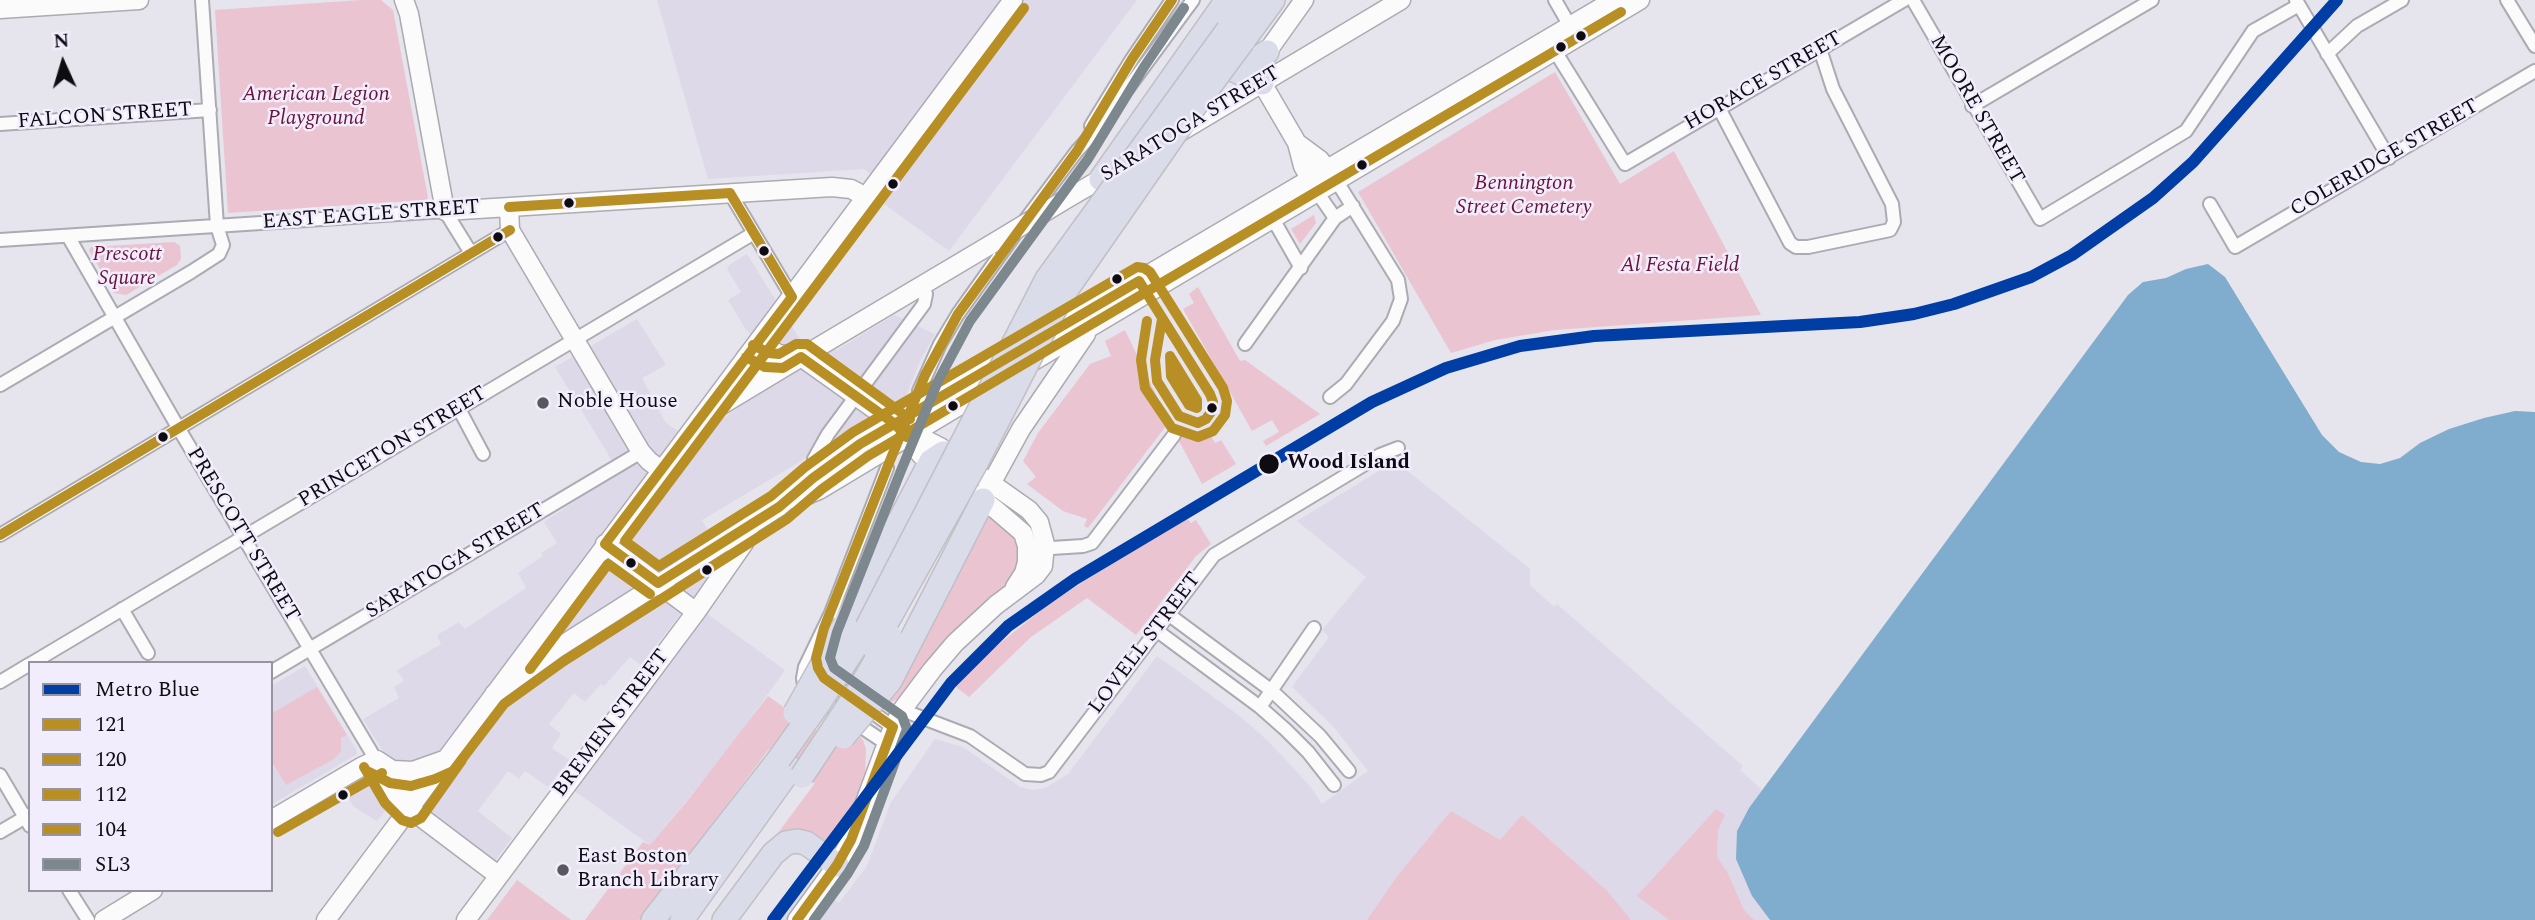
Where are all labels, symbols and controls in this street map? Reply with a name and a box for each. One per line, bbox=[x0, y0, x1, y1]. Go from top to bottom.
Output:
text: N bbox=[53, 27, 70, 57]
street label: HORACE STREET bbox=[1681, 27, 1847, 137]
north arrow bbox=[28, 28, 98, 98]
unlabelled marker bbox=[1574, 29, 1588, 43]
street label: MOORE STREET bbox=[1923, 31, 2029, 189]
unlabelled marker bbox=[1554, 40, 1568, 54]
street label: SARATOGA STREET bbox=[1097, 62, 1285, 188]
park label: American Legion Playground bbox=[242, 83, 390, 133]
street label: COLERIDGE STREET bbox=[2286, 95, 2484, 223]
street label: FALCON STREET bbox=[17, 98, 193, 136]
unlabelled marker bbox=[1355, 158, 1369, 172]
park label: Bennington Street Cemetery bbox=[1456, 172, 1592, 222]
unlabelled marker bbox=[886, 177, 900, 191]
street label: EAST EAGLE STREET bbox=[262, 196, 480, 236]
unlabelled marker bbox=[562, 196, 576, 210]
unlabelled marker bbox=[491, 230, 505, 244]
park label: Prescott Square bbox=[92, 243, 162, 293]
unlabelled marker bbox=[757, 244, 771, 258]
park label: Al Festa Field bbox=[1621, 254, 1739, 280]
unlabelled marker bbox=[1110, 272, 1124, 286]
street label: PRINCETON STREET bbox=[294, 382, 492, 514]
place label: Noble House bbox=[557, 390, 678, 416]
marker: Noble House bbox=[535, 395, 551, 411]
unlabelled marker bbox=[946, 399, 960, 413]
unlabelled marker bbox=[1205, 401, 1219, 415]
unlabelled marker bbox=[156, 430, 170, 444]
street label: PRESCOTT STREET bbox=[180, 443, 304, 627]
place label: Wood Island bbox=[1287, 451, 1410, 477]
marker: Wood Island bbox=[1257, 452, 1281, 476]
street label: SARATOGA STREET bbox=[362, 499, 550, 625]
unlabelled marker bbox=[624, 556, 638, 570]
unlabelled marker bbox=[700, 563, 714, 577]
street label: LOVELL STREET bbox=[1084, 568, 1208, 720]
street label: BREMEN STREET bbox=[548, 645, 676, 803]
legend bbox=[28, 661, 273, 892]
text: Metro Blue bbox=[95, 674, 200, 706]
text: 121 bbox=[95, 709, 127, 741]
text: 120 bbox=[95, 744, 127, 776]
text: 112 bbox=[95, 779, 127, 811]
unlabelled marker bbox=[336, 788, 350, 802]
text: 104 bbox=[95, 814, 127, 846]
place label: East Boston Branch Library bbox=[577, 845, 718, 895]
text: SL3 bbox=[95, 849, 130, 881]
marker: East Boston Branch Library bbox=[555, 862, 571, 878]

